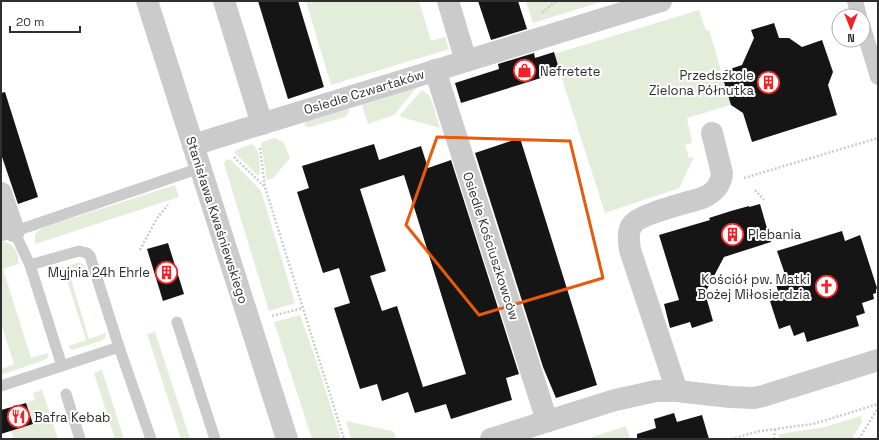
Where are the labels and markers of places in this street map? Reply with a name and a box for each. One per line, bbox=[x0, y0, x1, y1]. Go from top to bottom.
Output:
shop icon: Nefretete bbox=[511, 58, 537, 84]
place label: Nefretete bbox=[540, 63, 601, 80]
place label: Przedszkole Zielona Półnutka bbox=[649, 67, 755, 99]
building icon: Przedszkole Zielona Półnutka bbox=[756, 69, 782, 95]
building icon: Plebania bbox=[720, 221, 746, 247]
place label: Plebania bbox=[748, 226, 802, 243]
building icon: Myjnia 24h Ehrle bbox=[153, 259, 179, 285]
place label: Myjnia 24h Ehrle bbox=[48, 264, 150, 281]
place label: Kościół pw. Matki Bożej Miłosierdzia bbox=[697, 271, 811, 303]
church icon: Kościół pw. Matki Bożej Miłosierdzia bbox=[813, 273, 839, 299]
restaurant icon: Bafra Kebab bbox=[5, 404, 31, 430]
place label: Bafra Kebab bbox=[34, 409, 110, 426]

